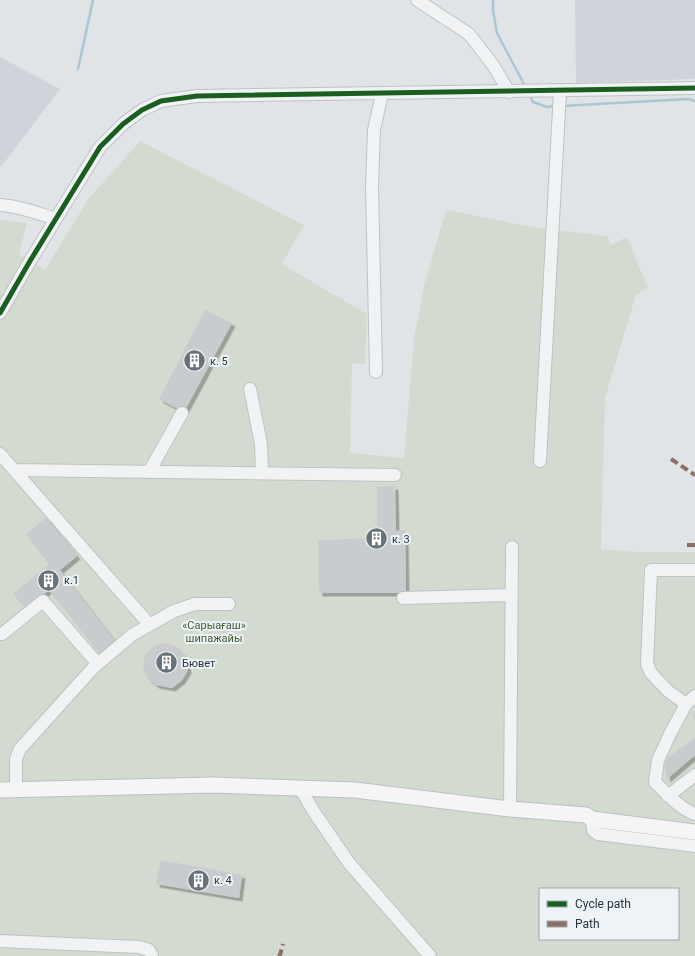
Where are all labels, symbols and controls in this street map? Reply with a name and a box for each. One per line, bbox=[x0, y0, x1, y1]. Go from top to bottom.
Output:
building icon: к. 5 bbox=[182, 348, 208, 374]
place label: к. 5 bbox=[210, 355, 228, 368]
building icon: к. 3 bbox=[363, 526, 389, 552]
place label: к. 3 bbox=[392, 533, 410, 546]
building icon: к.1 bbox=[36, 567, 62, 593]
place label: к.1 bbox=[64, 574, 79, 587]
park label: «Сарыағаш» шипажайы bbox=[182, 619, 246, 645]
building icon: Бювет bbox=[153, 650, 179, 676]
place label: Бювет bbox=[182, 657, 216, 670]
building icon: к. 4 bbox=[186, 867, 212, 893]
place label: к. 4 bbox=[214, 874, 232, 887]
legend bbox=[539, 888, 679, 940]
text: Cycle path bbox=[575, 897, 631, 911]
text: Path bbox=[575, 917, 600, 931]

